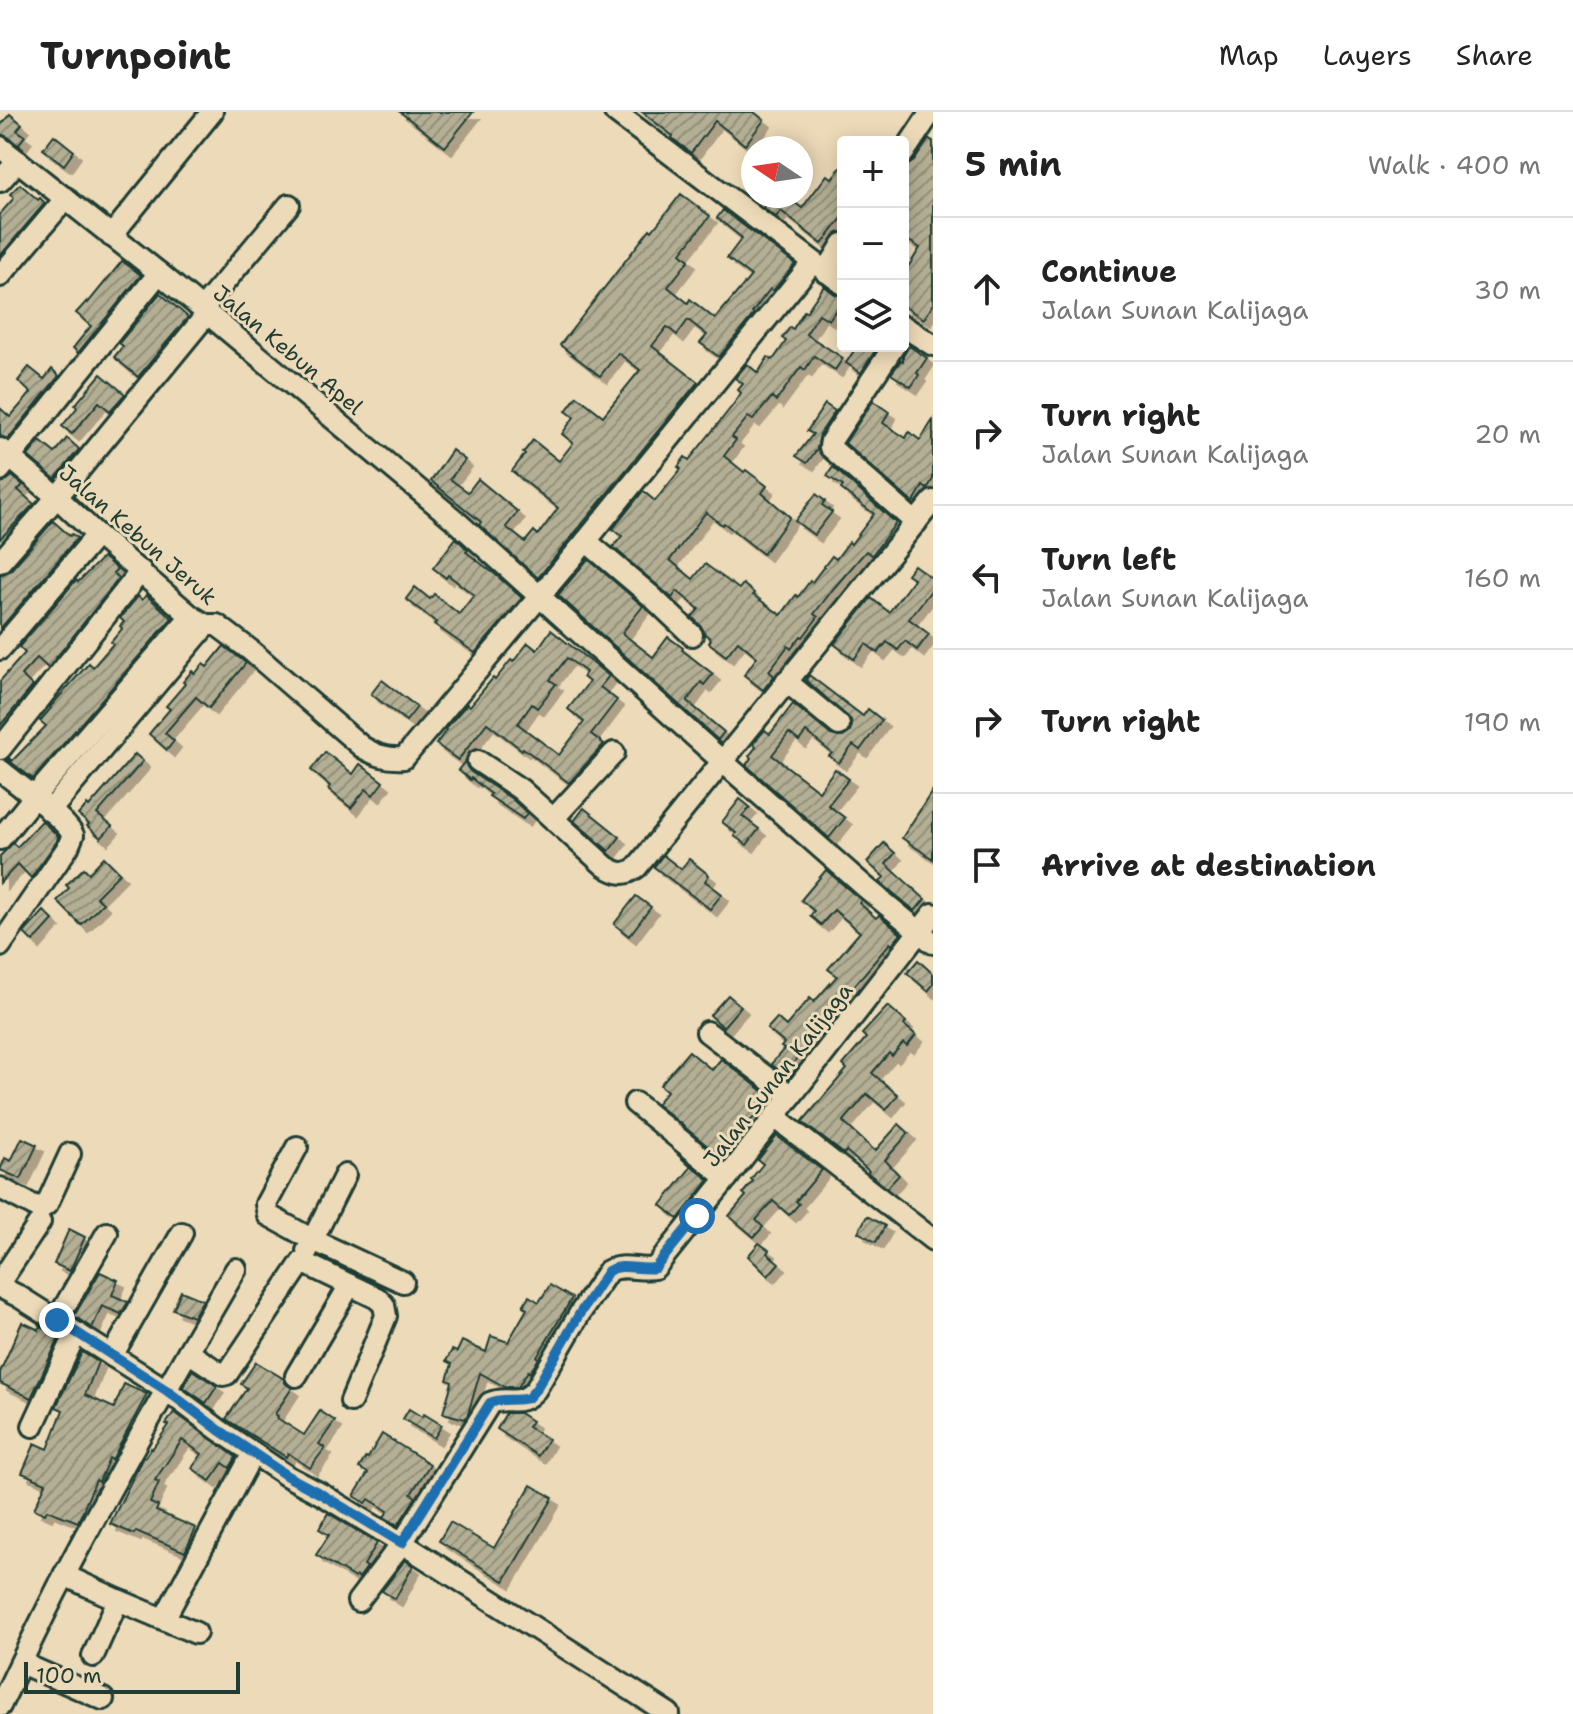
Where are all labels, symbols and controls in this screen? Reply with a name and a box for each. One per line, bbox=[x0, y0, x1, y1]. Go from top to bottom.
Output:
text: Turnpoint bbox=[40, 30, 231, 81]
text: Map bbox=[1219, 36, 1279, 74]
text: Layers bbox=[1323, 36, 1412, 74]
text: Share bbox=[1456, 36, 1533, 74]
north arrow bbox=[741, 136, 813, 208]
map controls bbox=[837, 136, 909, 352]
button: + bbox=[837, 136, 909, 208]
text: 5 min bbox=[965, 141, 1062, 187]
text: Walk · 400 m bbox=[1368, 147, 1541, 182]
button: − bbox=[837, 208, 909, 280]
text: Continue bbox=[1041, 251, 1177, 292]
icon: ahead bbox=[965, 267, 1009, 311]
text: 30 m bbox=[1474, 272, 1541, 307]
street label: Jalan Kebun Apel bbox=[207, 279, 369, 422]
button: layers bbox=[837, 280, 909, 352]
text: Jalan Sunan Kalijaga bbox=[1041, 292, 1309, 327]
text: Turn right bbox=[1041, 395, 1200, 436]
icon: right bbox=[965, 411, 1009, 455]
text: 20 m bbox=[1474, 416, 1541, 451]
text: Jalan Sunan Kalijaga bbox=[1041, 436, 1309, 471]
street label: Jalan Kebun Jeruk bbox=[53, 458, 223, 612]
text: Turn left bbox=[1041, 539, 1176, 580]
icon: left bbox=[965, 555, 1009, 599]
text: 160 m bbox=[1464, 560, 1541, 595]
text: Jalan Sunan Kalijaga bbox=[1041, 580, 1309, 615]
icon: right bbox=[965, 699, 1009, 743]
text: Turn right bbox=[1041, 701, 1200, 742]
text: 190 m bbox=[1464, 704, 1541, 739]
icon: arrive bbox=[965, 843, 1009, 887]
text: Arrive at destination bbox=[1041, 845, 1376, 886]
street label: Jalan Sunan Kalijaga bbox=[697, 977, 859, 1173]
route start bbox=[679, 1198, 715, 1234]
route end bbox=[39, 1302, 75, 1338]
scale bar bbox=[24, 1658, 240, 1694]
text: 100 m bbox=[36, 1661, 102, 1690]

